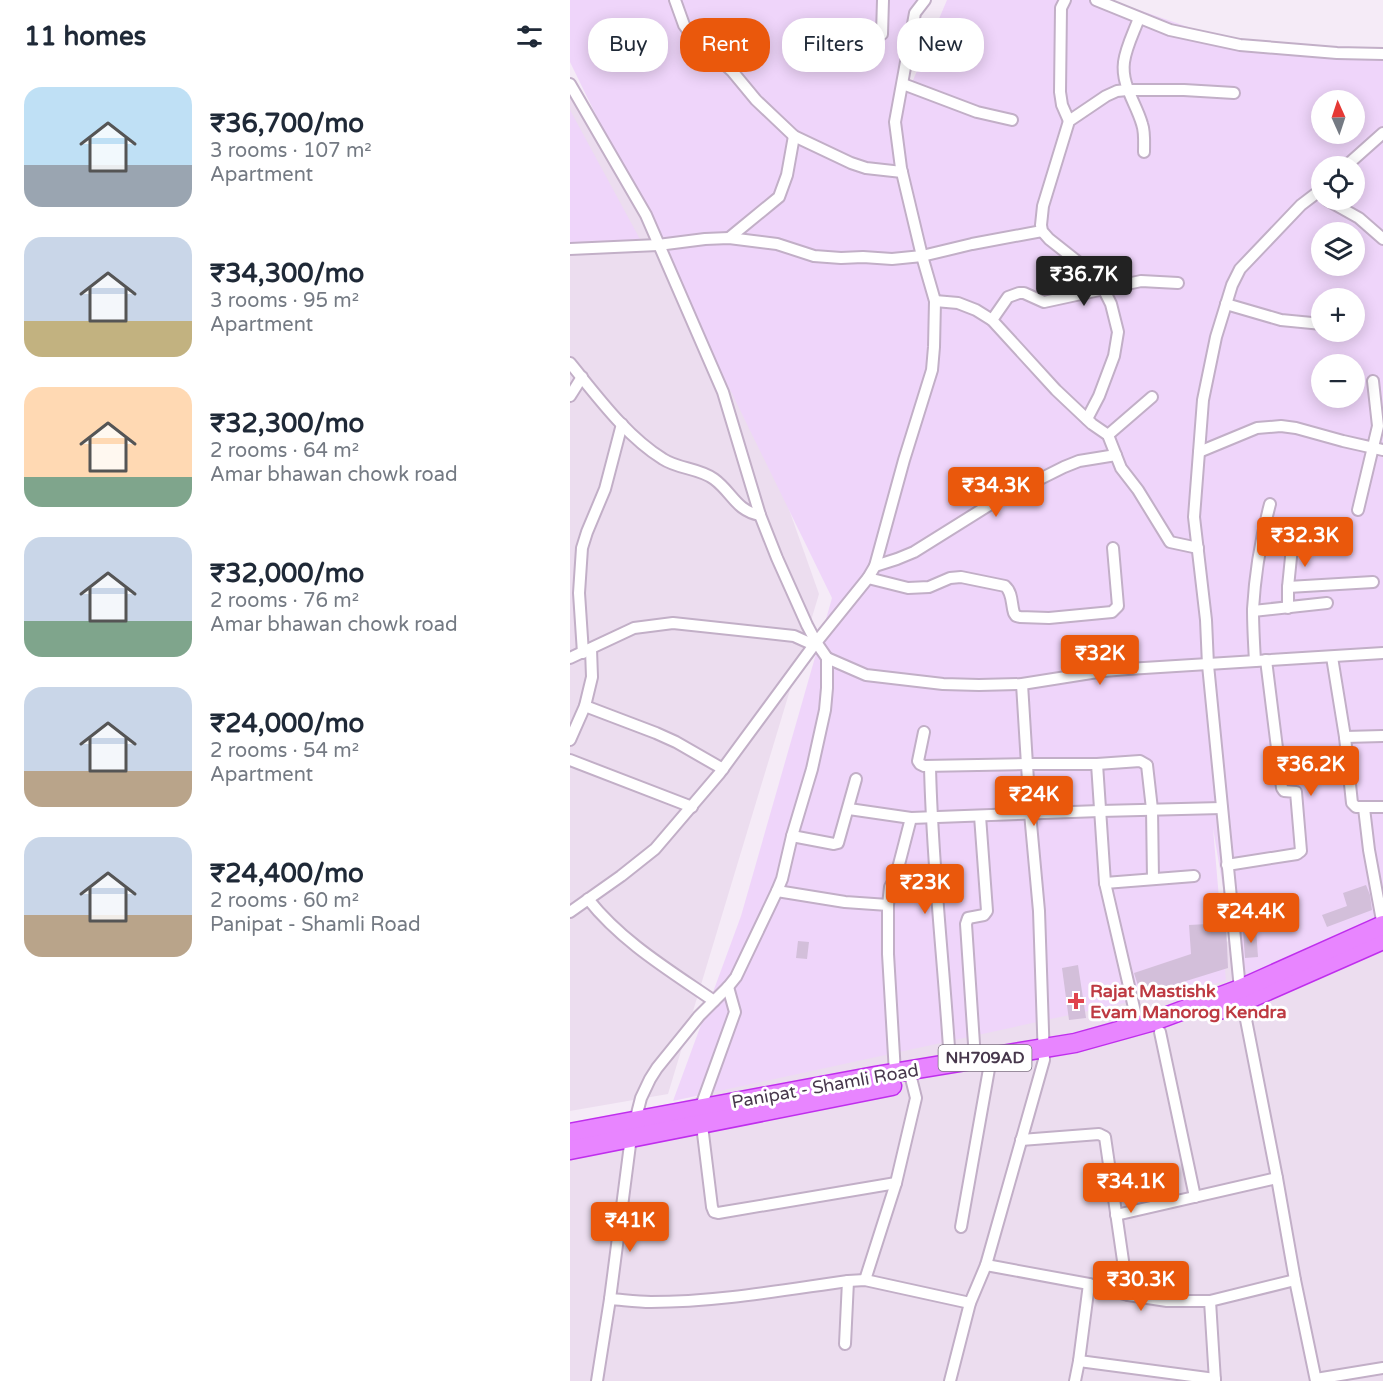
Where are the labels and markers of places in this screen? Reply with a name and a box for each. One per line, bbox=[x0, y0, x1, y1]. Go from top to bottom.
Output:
pin: ₹36.7K bbox=[1035, 256, 1133, 307]
pin: ₹34.3K bbox=[947, 467, 1045, 518]
pin: ₹32.3K bbox=[1256, 517, 1354, 568]
pin: ₹32K bbox=[1064, 635, 1136, 686]
pin: ₹36.2K bbox=[1262, 746, 1360, 797]
pin: ₹24K bbox=[998, 776, 1070, 827]
pin: ₹23K bbox=[889, 864, 961, 915]
pin: ₹24.4K bbox=[1202, 893, 1300, 944]
place label: Rajat Mastishk Evam Manorog Kendra bbox=[1090, 980, 1287, 1023]
marker: Rajat Mastishk Evam Manorog Kendra bbox=[1067, 992, 1085, 1010]
pin: ₹34.1K bbox=[1082, 1163, 1180, 1214]
pin: ₹41K bbox=[594, 1202, 666, 1253]
pin: ₹30.3K bbox=[1092, 1261, 1190, 1312]

